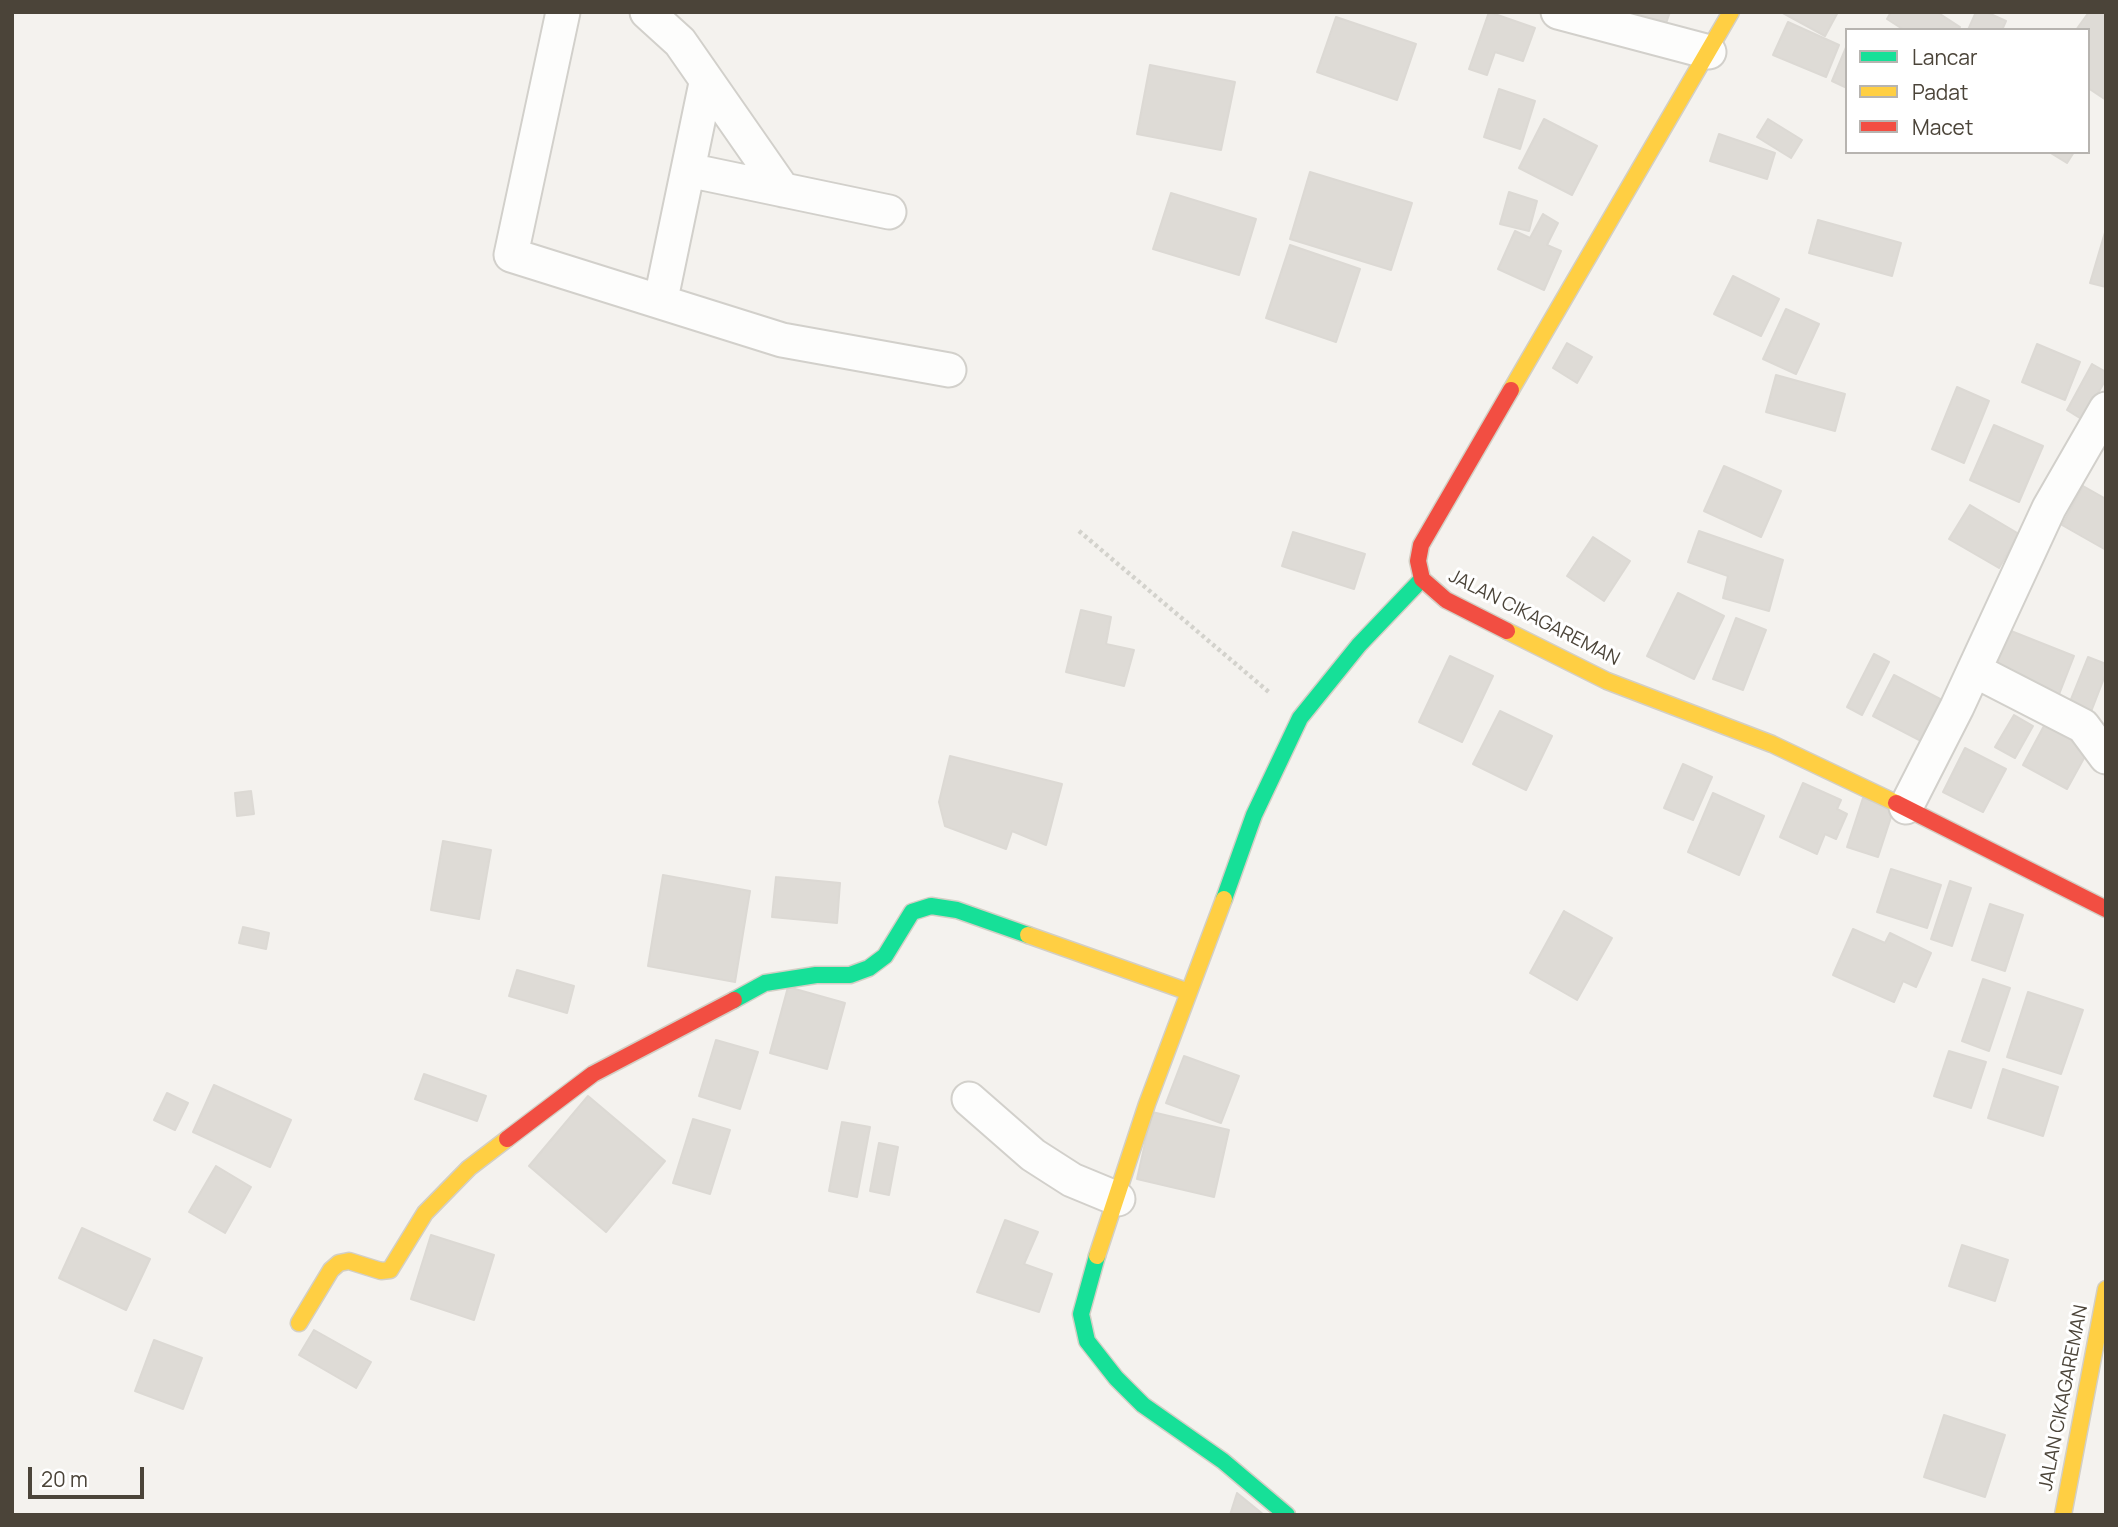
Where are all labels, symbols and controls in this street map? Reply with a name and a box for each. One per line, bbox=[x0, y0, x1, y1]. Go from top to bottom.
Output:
legend bbox=[1845, 28, 2090, 154]
text: Lancar bbox=[1912, 43, 1978, 71]
text: Padat bbox=[1912, 78, 1968, 106]
text: Macet bbox=[1912, 113, 1973, 141]
street label: JALAN CIKAGAREMAN bbox=[1445, 565, 1623, 671]
street label: JALAN CIKAGAREMAN bbox=[2035, 1303, 2093, 1493]
scale bar bbox=[32, 1454, 147, 1498]
text: 20 m bbox=[41, 1465, 88, 1493]

